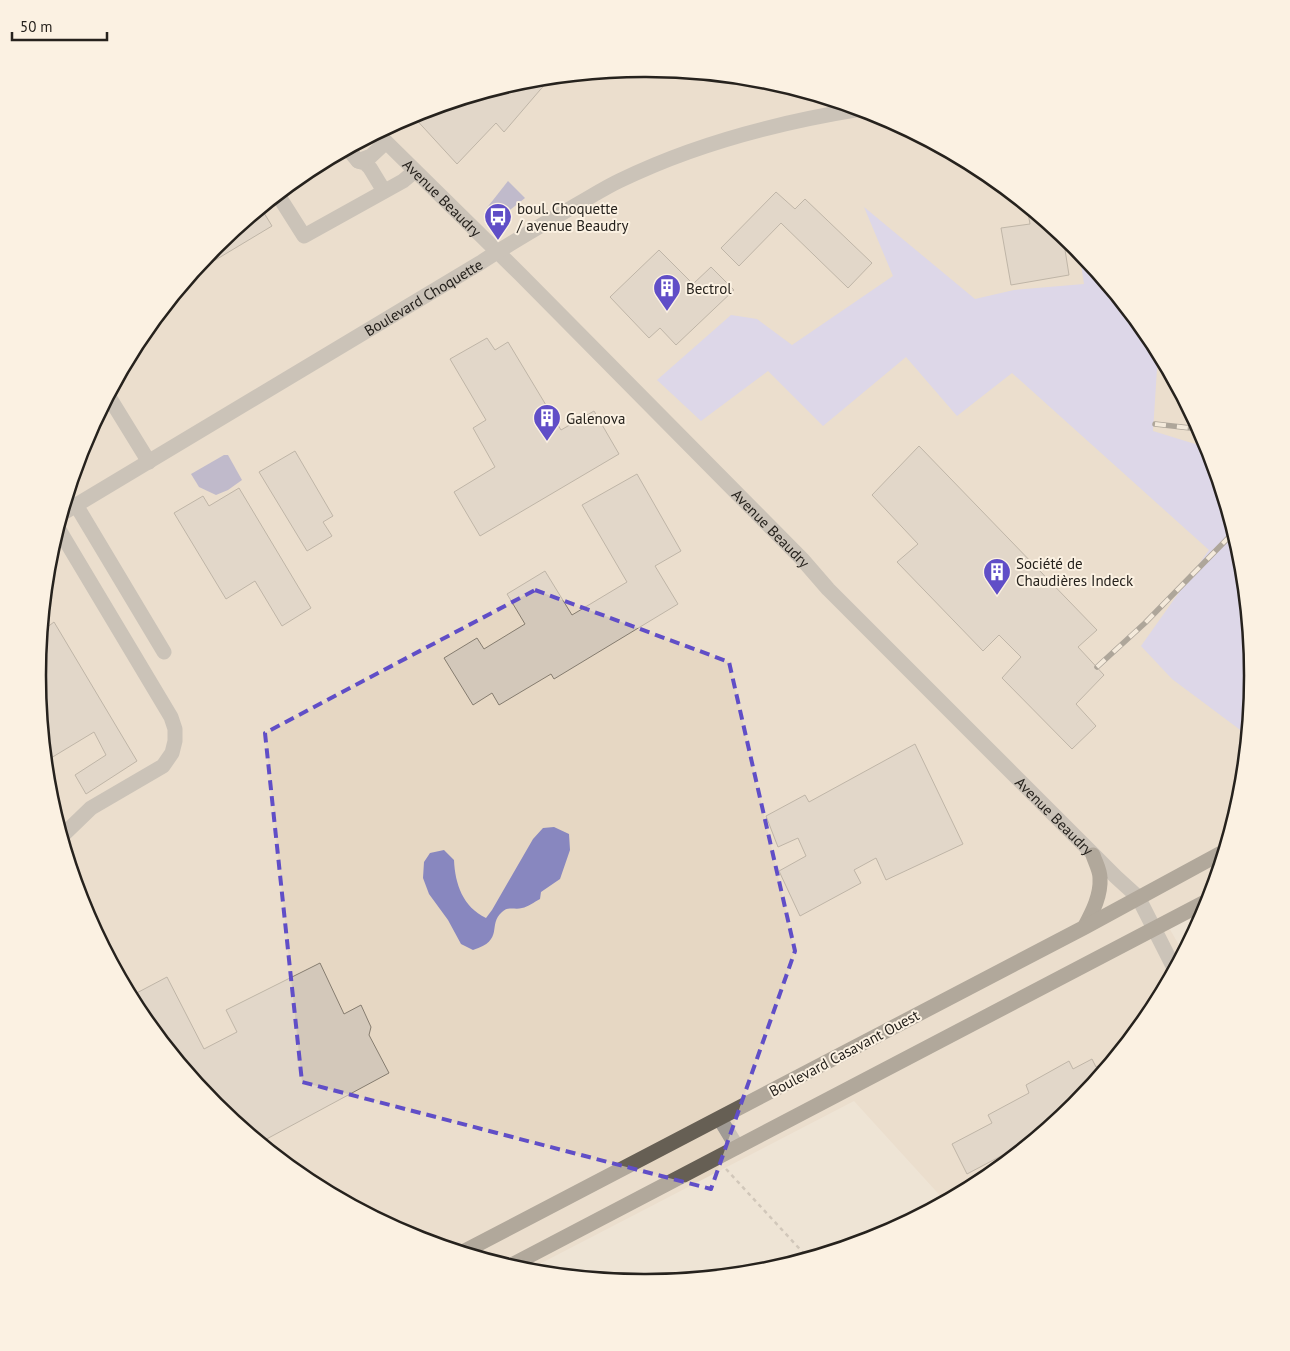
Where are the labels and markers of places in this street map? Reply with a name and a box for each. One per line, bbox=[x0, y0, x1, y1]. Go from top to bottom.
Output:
place label: boul. Choquette / avenue Beaudry bbox=[516, 199, 628, 235]
bus stop icon: boul. Choquette / avenue Beaudry bbox=[483, 202, 513, 241]
building icon: Bectrol bbox=[652, 273, 682, 312]
place label: Bectrol bbox=[686, 279, 732, 298]
building icon: Galenova bbox=[532, 403, 562, 442]
place label: Galenova bbox=[566, 409, 625, 428]
place label: Société de Chaudières Indeck bbox=[1016, 554, 1134, 590]
building icon: Société de Chaudières Indeck bbox=[982, 557, 1012, 596]

